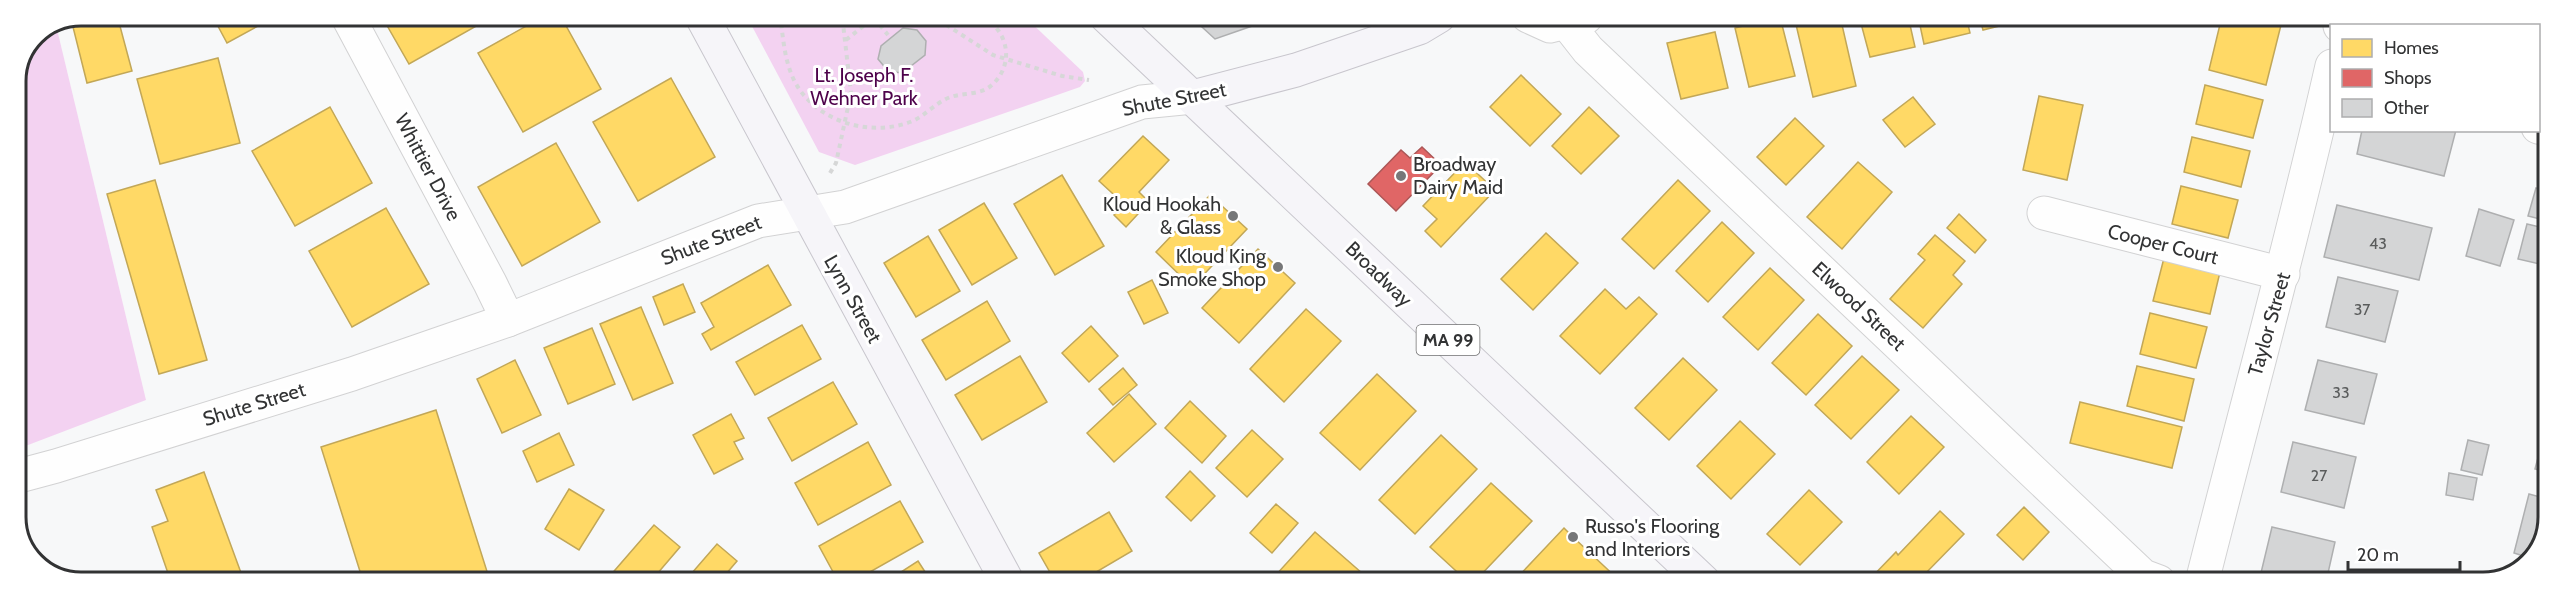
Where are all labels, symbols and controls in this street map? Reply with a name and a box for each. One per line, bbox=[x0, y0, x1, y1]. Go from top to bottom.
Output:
legend bbox=[2330, 24, 2540, 132]
text: Homes bbox=[2384, 37, 2439, 59]
park label: Lt. Joseph F. Wehner Park bbox=[810, 63, 918, 110]
text: Shops bbox=[2384, 67, 2432, 89]
street label: Shute Street bbox=[1120, 77, 1228, 121]
text: Other bbox=[2384, 97, 2429, 119]
street label: Whittier Drive bbox=[390, 109, 466, 225]
place label: Broadway Dairy Maid bbox=[1413, 152, 1503, 199]
marker: Broadway Dairy Maid bbox=[1394, 169, 1408, 183]
place label: Kloud Hookah & Glass bbox=[1103, 192, 1221, 239]
marker: Kloud Hookah & Glass bbox=[1226, 209, 1240, 223]
street label: Shute Street bbox=[657, 210, 765, 270]
street label: Cooper Court bbox=[2105, 219, 2221, 269]
house number: 43 bbox=[2369, 234, 2387, 253]
street label: Broadway bbox=[1341, 236, 1417, 312]
place label: Kloud King Smoke Shop bbox=[1158, 244, 1267, 291]
street label: Lynn Street bbox=[819, 251, 887, 347]
street label: Elwood Street bbox=[1807, 257, 1911, 356]
marker: Kloud King Smoke Shop bbox=[1271, 260, 1285, 274]
street label: Taylor Street bbox=[2243, 269, 2295, 379]
house number: 37 bbox=[2354, 300, 2370, 319]
road number: MA 99 bbox=[1416, 325, 1480, 355]
street label: Shute Street bbox=[200, 377, 308, 431]
house number: 33 bbox=[2332, 383, 2350, 402]
house number: 27 bbox=[2311, 466, 2327, 485]
place label: Russo's Flooring and Interiors bbox=[1585, 514, 1720, 561]
marker: Russo's Flooring and Interiors bbox=[1566, 530, 1580, 544]
scale bar bbox=[2348, 534, 2460, 572]
text: 20 m bbox=[2357, 544, 2399, 566]

